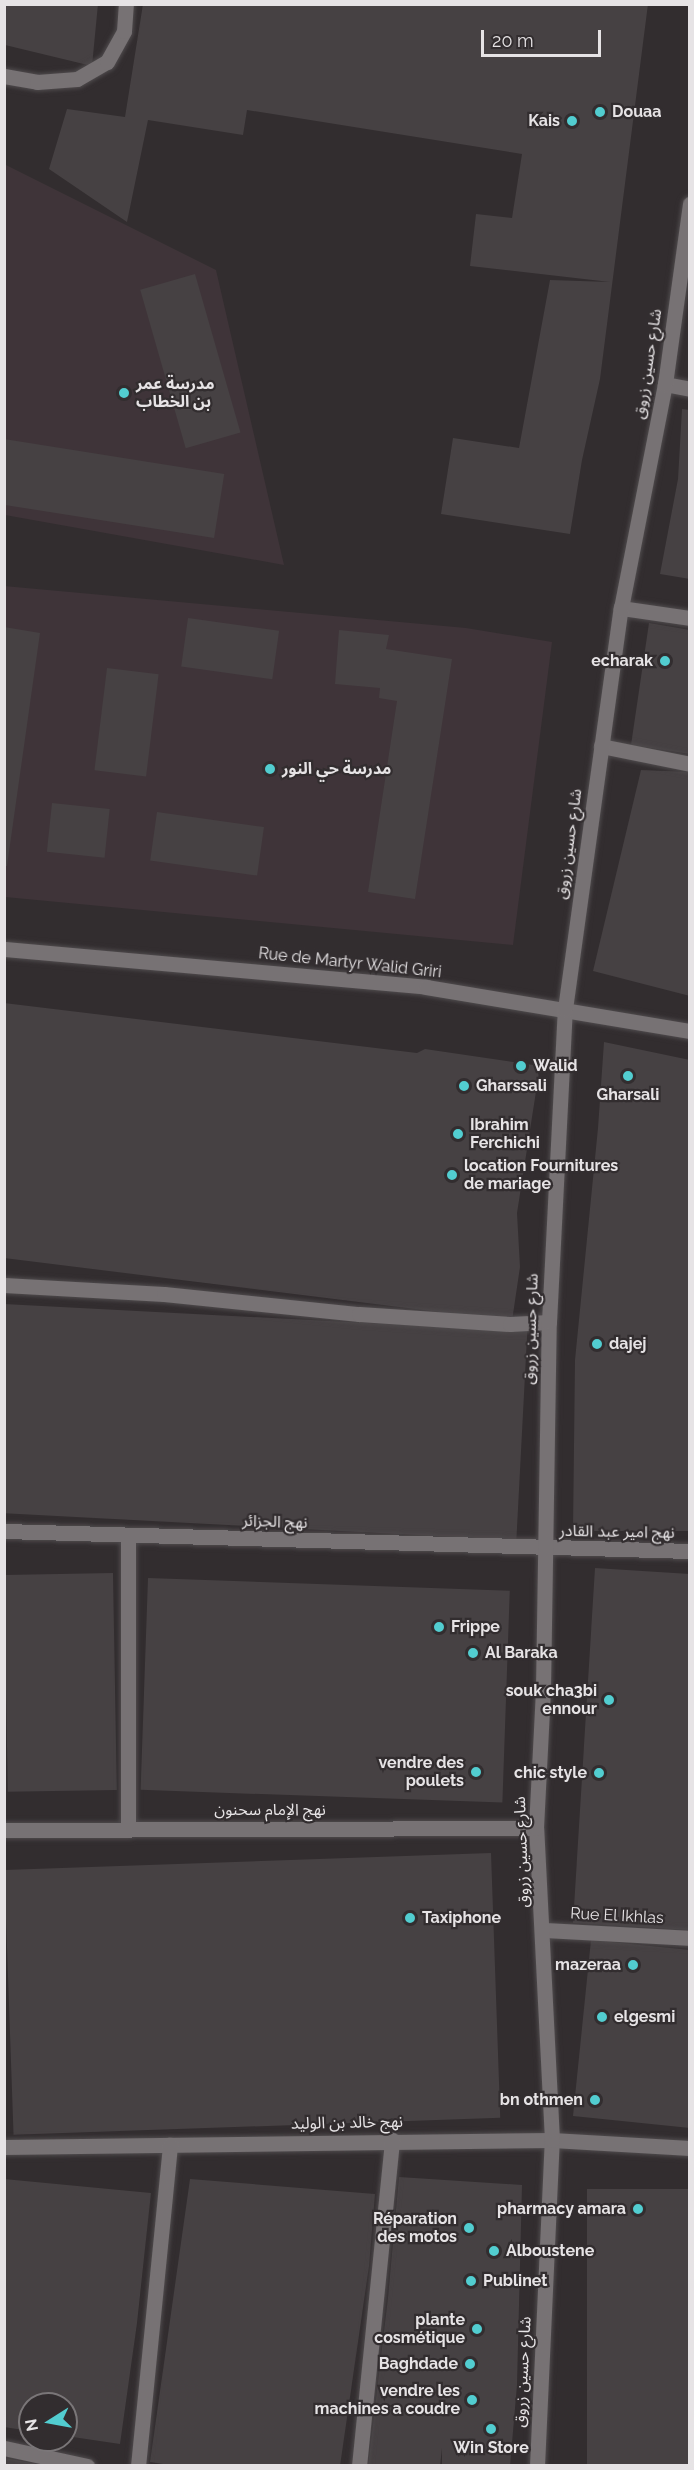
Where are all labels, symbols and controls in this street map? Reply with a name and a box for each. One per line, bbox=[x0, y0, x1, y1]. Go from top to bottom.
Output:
scale bar bbox=[484, 18, 604, 56]
text: 20 m bbox=[492, 30, 534, 51]
place label: Douaa bbox=[612, 102, 661, 122]
marker: Douaa bbox=[593, 105, 607, 119]
place label: Kais bbox=[528, 111, 560, 131]
marker: Kais bbox=[565, 114, 579, 128]
street label: شارع حسين زروق bbox=[630, 308, 666, 420]
place label: مدرسة عمر بن الخطاب bbox=[136, 374, 215, 412]
marker: مدرسة عمر بن الخطاب bbox=[117, 386, 131, 400]
place label: echarak bbox=[591, 651, 653, 671]
marker: echarak bbox=[658, 654, 672, 668]
place label: مدرسة حي النور bbox=[282, 759, 391, 779]
marker: مدرسة حي النور bbox=[263, 762, 277, 776]
street label: شارع حسين زروق bbox=[552, 788, 586, 900]
street label: Rue de Martyr Walid Griri bbox=[257, 944, 443, 982]
place label: Walid bbox=[533, 1056, 578, 1076]
marker: Walid bbox=[514, 1059, 528, 1073]
marker: Gharsali bbox=[621, 1069, 635, 1083]
place label: Gharssali bbox=[476, 1076, 547, 1096]
marker: Gharssali bbox=[457, 1079, 471, 1093]
place label: Gharsali bbox=[597, 1085, 659, 1105]
place label: Ibrahim Ferchichi bbox=[470, 1115, 540, 1153]
marker: Ibrahim Ferchichi bbox=[451, 1127, 465, 1141]
place label: location Fournitures de mariage bbox=[464, 1156, 618, 1194]
marker: location Fournitures de mariage bbox=[445, 1168, 459, 1182]
street label: شارع حسين زروق bbox=[519, 1273, 543, 1385]
place label: dajej bbox=[609, 1334, 646, 1354]
marker: dajej bbox=[590, 1337, 604, 1351]
street label: نهج الجزائر bbox=[242, 1511, 308, 1533]
street label: نهج امير عبد القادر bbox=[559, 1521, 675, 1543]
place label: Frippe bbox=[451, 1617, 500, 1637]
marker: Frippe bbox=[432, 1620, 446, 1634]
place label: Al Baraka bbox=[485, 1643, 558, 1663]
marker: Al Baraka bbox=[466, 1646, 480, 1660]
place label: souk cha3bi ennour bbox=[506, 1681, 597, 1719]
marker: souk cha3bi ennour bbox=[602, 1693, 616, 1707]
place label: vendre des poulets bbox=[379, 1753, 464, 1791]
place label: chic style bbox=[514, 1763, 587, 1783]
marker: vendre des poulets bbox=[469, 1765, 483, 1779]
marker: chic style bbox=[592, 1766, 606, 1780]
street label: شارع حسين زروق bbox=[510, 1796, 534, 1908]
street label: نهج الإمام سحنون bbox=[214, 1800, 326, 1820]
street label: Rue El Ikhlas bbox=[570, 1904, 664, 1928]
place label: Taxiphone bbox=[422, 1908, 501, 1928]
marker: Taxiphone bbox=[403, 1911, 417, 1925]
place label: mazeraa bbox=[555, 1955, 621, 1975]
marker: mazeraa bbox=[626, 1958, 640, 1972]
place label: elgesmi bbox=[614, 2007, 675, 2027]
marker: elgesmi bbox=[595, 2010, 609, 2024]
place label: bn othmen bbox=[500, 2090, 583, 2110]
marker: bn othmen bbox=[588, 2093, 602, 2107]
street label: نهج خالد بن الوليد bbox=[291, 2112, 403, 2134]
place label: pharmacy amara bbox=[497, 2199, 626, 2219]
marker: pharmacy amara bbox=[631, 2202, 645, 2216]
place label: Réparation des motos bbox=[373, 2209, 457, 2247]
marker: Réparation des motos bbox=[462, 2221, 476, 2235]
place label: Alboustene bbox=[506, 2241, 594, 2261]
marker: Alboustene bbox=[487, 2244, 501, 2258]
place label: Publinet bbox=[483, 2271, 547, 2291]
marker: Publinet bbox=[464, 2274, 478, 2288]
place label: plante cosmétique bbox=[374, 2310, 465, 2348]
street label: شارع حسين زروق bbox=[511, 2316, 535, 2428]
marker: plante cosmétique bbox=[470, 2322, 484, 2336]
place label: Baghdade bbox=[379, 2354, 458, 2374]
marker: Baghdade bbox=[463, 2357, 477, 2371]
place label: vendre les machines a coudre bbox=[315, 2381, 460, 2419]
north arrow bbox=[18, 2392, 78, 2452]
marker: vendre les machines a coudre bbox=[465, 2393, 479, 2407]
text: N bbox=[21, 2417, 42, 2433]
marker: Win Store bbox=[484, 2422, 498, 2436]
place label: Win Store bbox=[453, 2438, 529, 2458]

